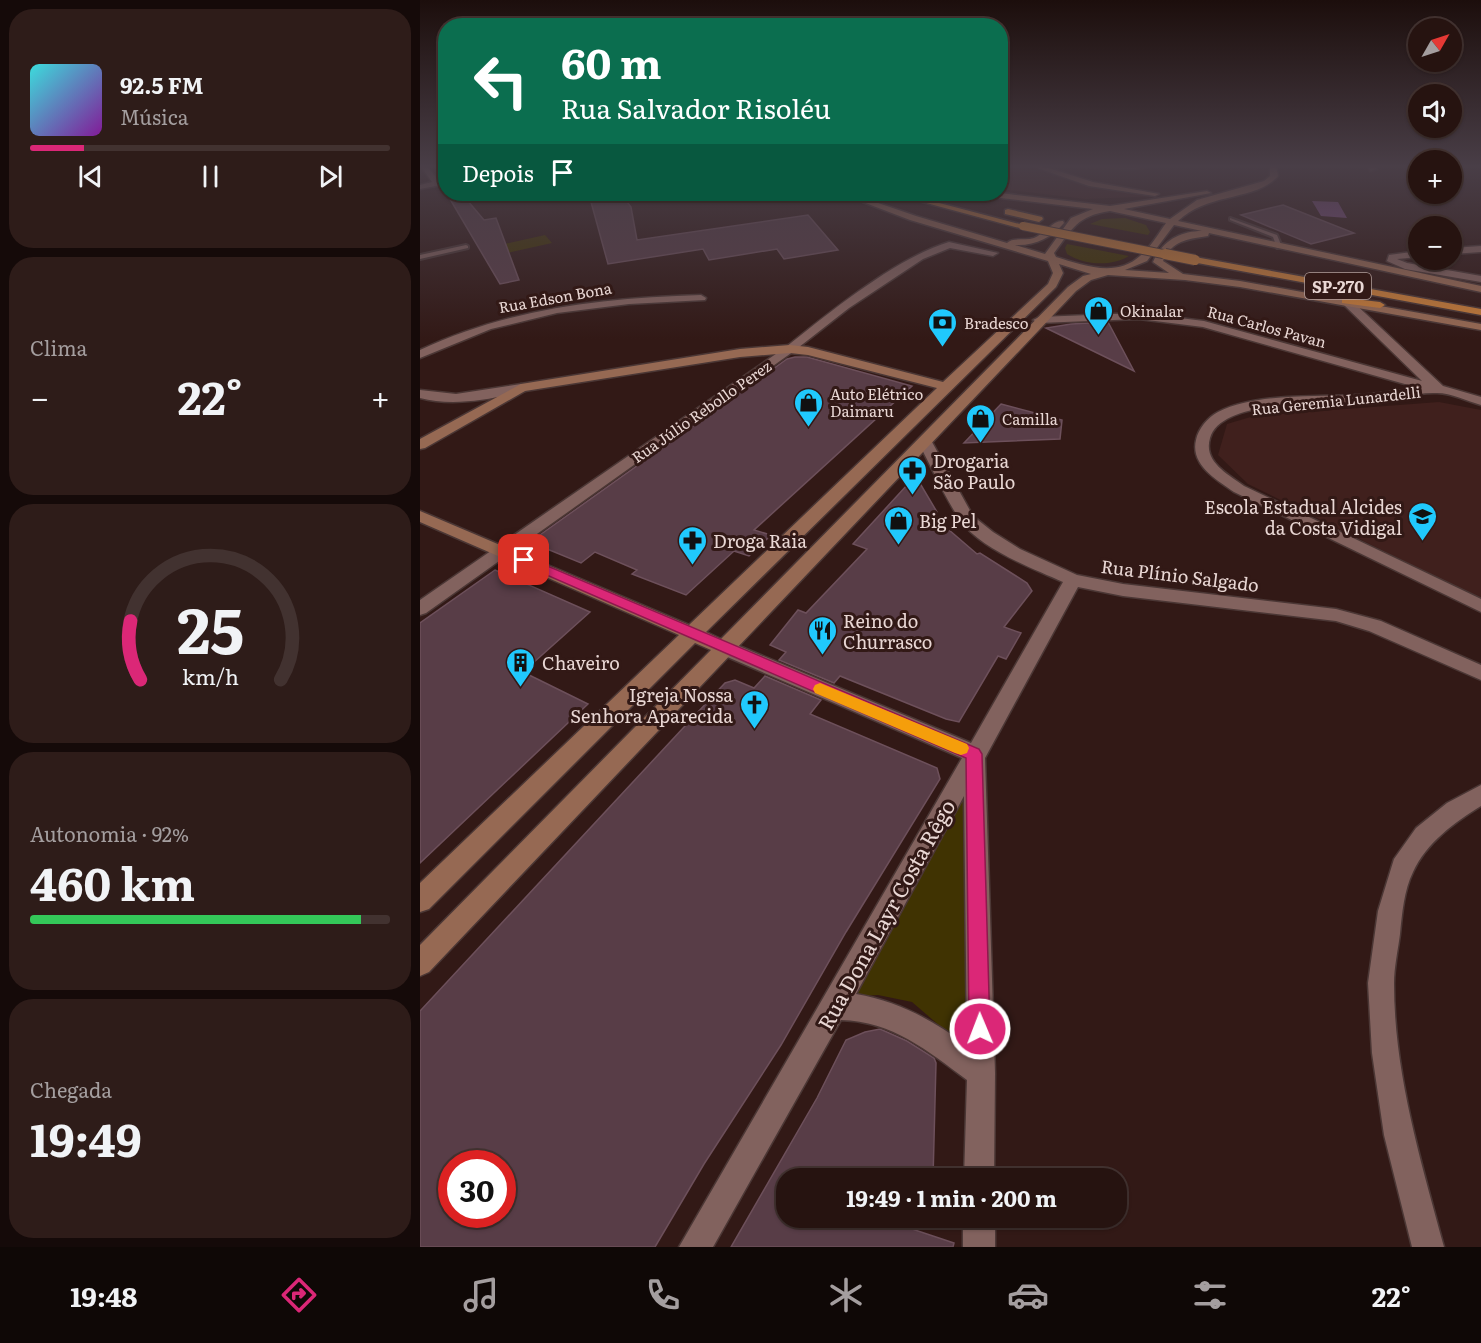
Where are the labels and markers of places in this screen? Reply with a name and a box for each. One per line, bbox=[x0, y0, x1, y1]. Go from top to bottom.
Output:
shop icon: Okinalar bbox=[1083, 294, 1115, 336]
place label: Okinalar bbox=[1120, 299, 1183, 322]
bank icon: Bradesco bbox=[927, 306, 959, 348]
place label: Bradesco bbox=[964, 311, 1029, 334]
place label: Auto Elétrico Daimaru bbox=[830, 382, 923, 422]
shop icon: Auto Elétrico Daimaru bbox=[793, 386, 825, 428]
shop icon: Camilla bbox=[965, 402, 997, 444]
place label: Camilla bbox=[1002, 407, 1059, 430]
place label: Drogaria São Paulo bbox=[933, 447, 1015, 495]
pharmacy icon: Drogaria São Paulo bbox=[896, 454, 928, 496]
place label: Escola Estadual Alcides da Costa Vidigal bbox=[1204, 493, 1402, 541]
school or university icon: Escola Estadual Alcides da Costa Vidigal bbox=[1407, 500, 1439, 542]
shop icon: Big Pel bbox=[882, 504, 914, 546]
place label: Big Pel bbox=[919, 507, 976, 534]
pharmacy icon: Droga Raia bbox=[676, 524, 708, 566]
place label: Droga Raia bbox=[713, 527, 807, 554]
pin bbox=[498, 534, 549, 585]
place label: Reino do Churrasco bbox=[843, 607, 932, 655]
restaurant icon: Reino do Churrasco bbox=[806, 614, 838, 656]
building icon: Chaveiro bbox=[505, 646, 537, 688]
place label: Chaveiro bbox=[542, 649, 620, 676]
place label: Igreja Nossa Senhora Aparecida bbox=[570, 681, 733, 729]
church icon: Igreja Nossa Senhora Aparecida bbox=[738, 688, 770, 730]

